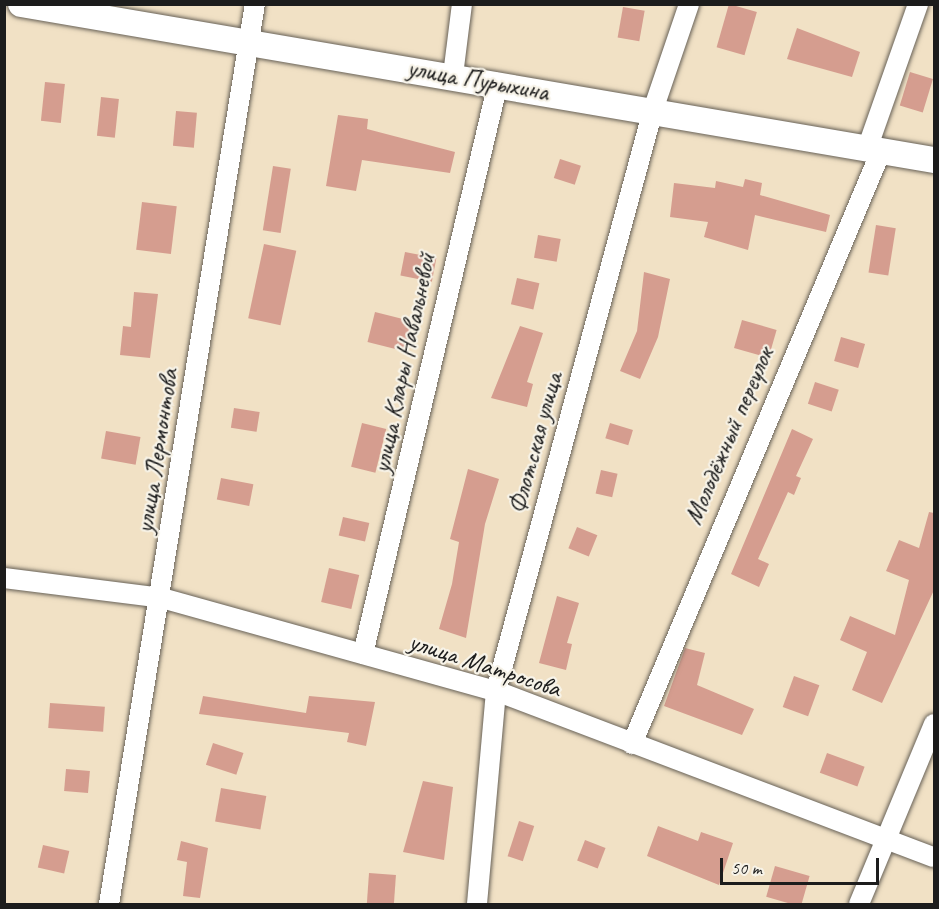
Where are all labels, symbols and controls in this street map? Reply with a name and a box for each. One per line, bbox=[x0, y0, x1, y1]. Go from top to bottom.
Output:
street label: улица Пурыхина bbox=[405, 52, 551, 108]
street label: улица Клары Навальневой bbox=[365, 249, 443, 477]
street label: Молодёжный переулок bbox=[678, 343, 780, 529]
street label: улица Лермонтова bbox=[129, 367, 185, 535]
street label: Флотская улица bbox=[501, 369, 569, 517]
street label: улица Матросова bbox=[406, 626, 564, 704]
scale bar bbox=[723, 846, 882, 884]
text: 50 m bbox=[731, 857, 762, 879]

